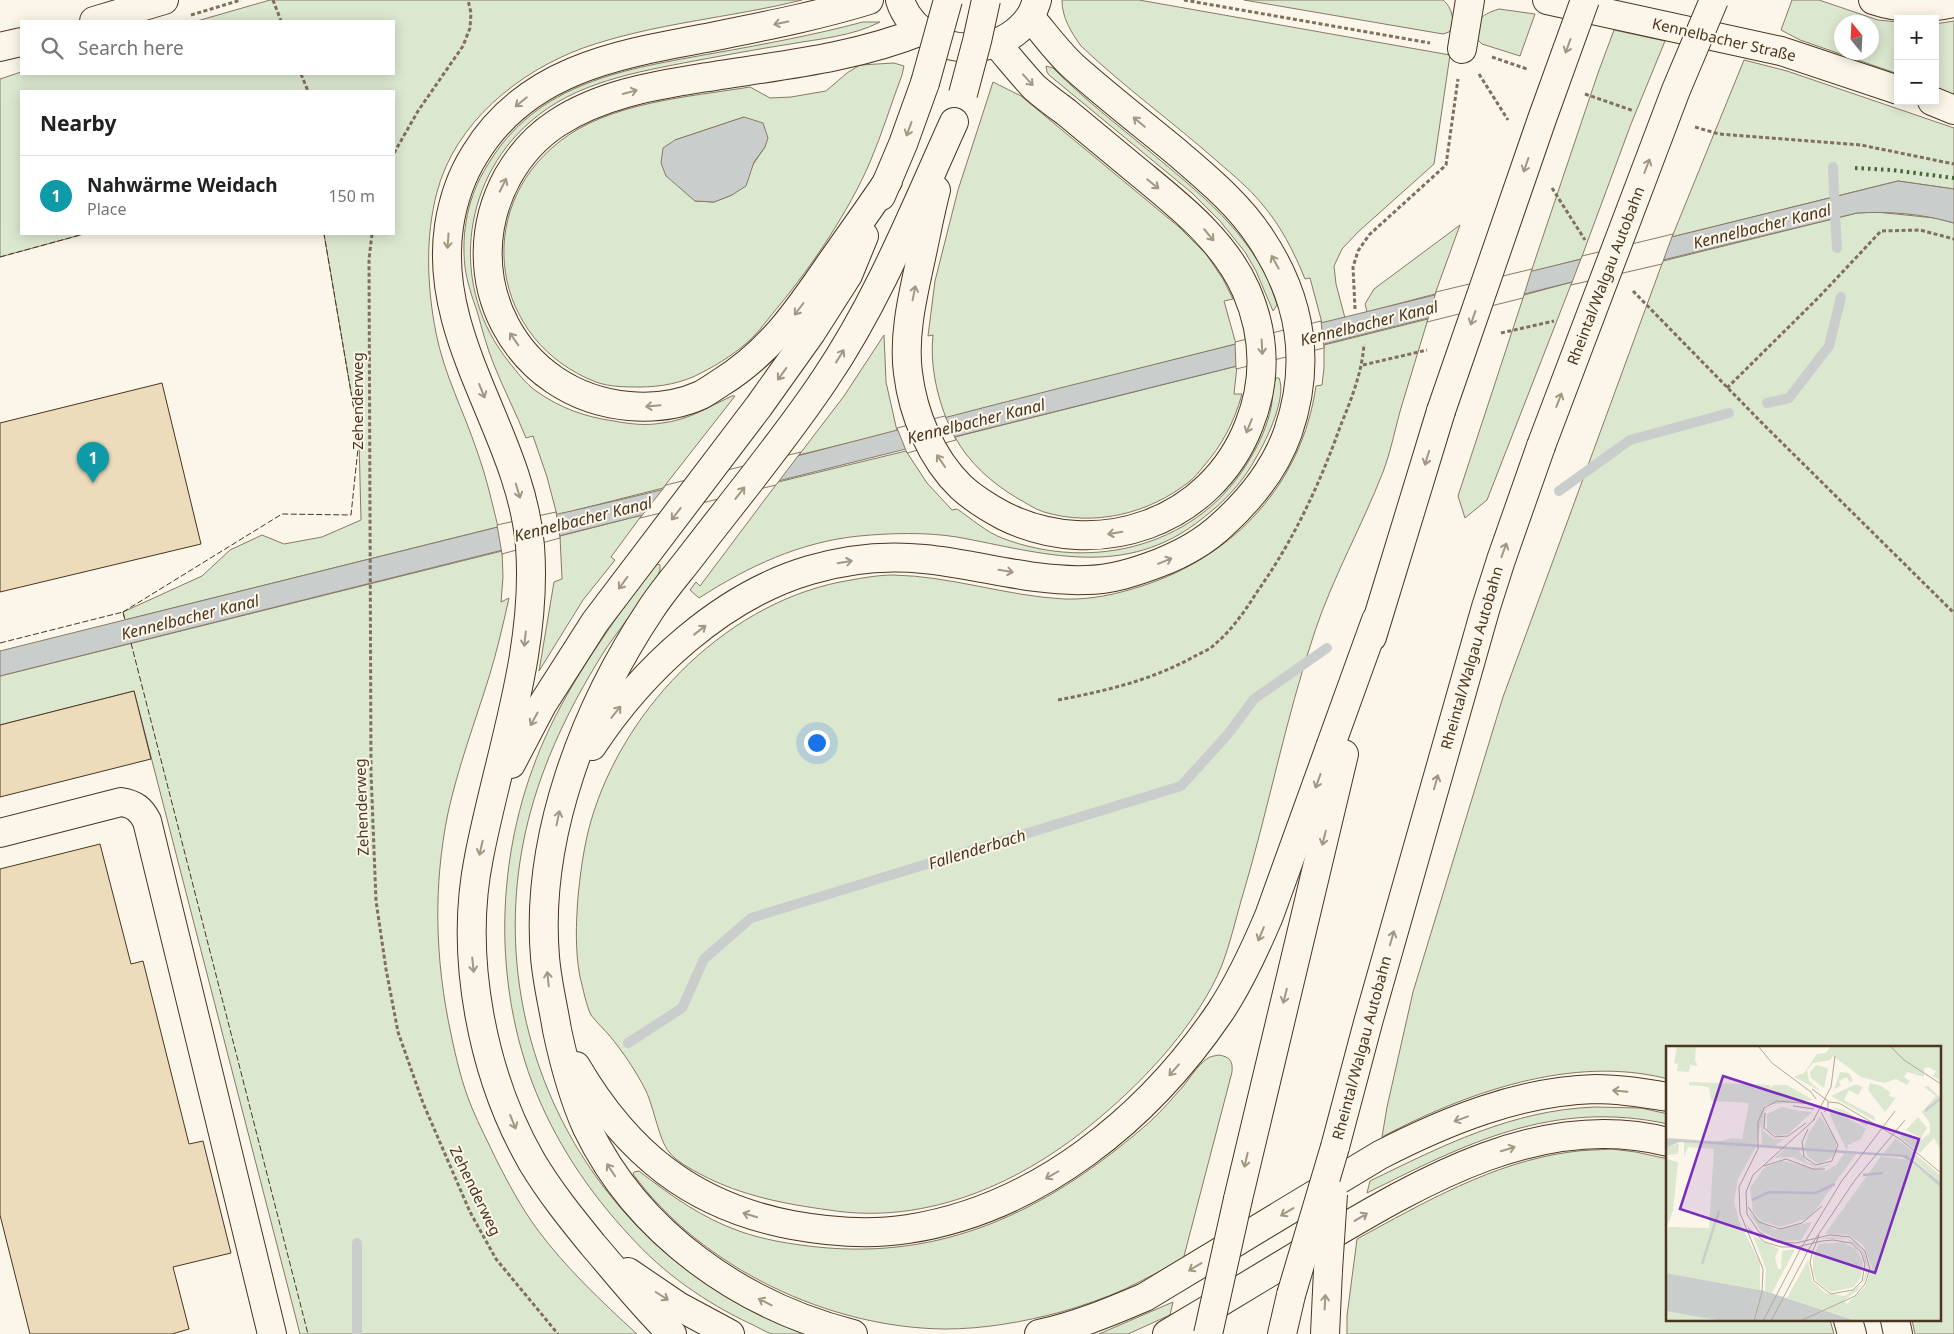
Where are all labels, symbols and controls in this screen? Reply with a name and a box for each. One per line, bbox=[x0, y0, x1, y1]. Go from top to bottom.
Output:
street label: Kennelbacher Straße bbox=[1650, 13, 1798, 65]
north arrow bbox=[1834, 15, 1879, 60]
map controls bbox=[1894, 15, 1939, 105]
button: + bbox=[1894, 15, 1939, 60]
one-way arrow bbox=[774, 19, 790, 28]
search box bbox=[20, 20, 395, 75]
icon: search bbox=[38, 34, 66, 62]
text: Search here bbox=[78, 35, 184, 61]
one-way arrow bbox=[1563, 38, 1572, 53]
button: − bbox=[1894, 60, 1939, 105]
one-way arrow bbox=[1022, 73, 1034, 86]
one-way arrow bbox=[621, 87, 637, 96]
one-way arrow bbox=[515, 97, 528, 108]
text: Nearby bbox=[40, 109, 116, 137]
one-way arrow bbox=[1133, 116, 1146, 127]
one-way arrow bbox=[904, 121, 913, 136]
one-way arrow bbox=[1521, 156, 1530, 172]
one-way arrow bbox=[1643, 159, 1652, 174]
text: Nahwärme Weidach bbox=[87, 172, 278, 198]
one-way arrow bbox=[499, 178, 508, 193]
one-way arrow bbox=[1146, 178, 1159, 189]
street label: Rheintal/Walgau Autobahn bbox=[1562, 183, 1648, 368]
text: 1 bbox=[51, 185, 61, 207]
text: 150 m bbox=[328, 185, 375, 207]
text: Place bbox=[87, 198, 127, 220]
water label: Kennelbacher Kanal bbox=[1691, 198, 1834, 254]
one-way arrow bbox=[1203, 229, 1215, 242]
one-way arrow bbox=[443, 233, 452, 249]
one-way arrow bbox=[1269, 255, 1279, 270]
one-way arrow bbox=[909, 286, 919, 302]
water label: Kennelbacher Kanal bbox=[1298, 295, 1441, 351]
one-way arrow bbox=[794, 302, 804, 316]
one-way arrow bbox=[1468, 310, 1477, 326]
one-way arrow bbox=[509, 332, 519, 346]
one-way arrow bbox=[1257, 339, 1266, 355]
one-way arrow bbox=[834, 349, 845, 363]
street label: Zehenderweg bbox=[347, 352, 367, 450]
one-way arrow bbox=[777, 367, 787, 381]
one-way arrow bbox=[479, 384, 488, 399]
water label: Kennelbacher Kanal bbox=[905, 393, 1048, 449]
one-way arrow bbox=[1555, 393, 1564, 408]
one-way arrow bbox=[646, 401, 662, 411]
one-way arrow bbox=[1244, 418, 1253, 433]
pin: 1 bbox=[77, 442, 109, 483]
one-way arrow bbox=[1421, 449, 1431, 465]
one-way arrow bbox=[936, 454, 946, 468]
one-way arrow bbox=[514, 482, 524, 498]
one-way arrow bbox=[734, 487, 745, 500]
water label: Kennelbacher Kanal bbox=[512, 491, 655, 547]
one-way arrow bbox=[670, 507, 681, 520]
one-way arrow bbox=[1107, 529, 1123, 539]
one-way arrow bbox=[1500, 542, 1510, 558]
one-way arrow bbox=[1157, 555, 1172, 565]
one-way arrow bbox=[837, 556, 853, 566]
street label: Rheintal/Walgau Autobahn bbox=[1435, 564, 1507, 752]
one-way arrow bbox=[998, 567, 1014, 577]
one-way arrow bbox=[618, 576, 628, 590]
water label: Kennelbacher Kanal bbox=[119, 589, 262, 645]
one-way arrow bbox=[693, 624, 706, 635]
one-way arrow bbox=[520, 630, 530, 646]
one-way arrow bbox=[611, 706, 622, 719]
one-way arrow bbox=[529, 712, 539, 727]
your location bbox=[804, 730, 830, 756]
street label: Zehenderweg bbox=[349, 758, 373, 856]
one-way arrow bbox=[1313, 773, 1322, 789]
one-way arrow bbox=[1432, 774, 1441, 790]
one-way arrow bbox=[554, 810, 563, 826]
water label: Fallenderbach bbox=[926, 824, 1028, 874]
one-way arrow bbox=[1319, 829, 1328, 845]
one-way arrow bbox=[476, 840, 485, 856]
one-way arrow bbox=[1256, 926, 1265, 941]
one-way arrow bbox=[1388, 931, 1397, 947]
street label: Rheintal/Walgau Autobahn bbox=[1327, 954, 1395, 1142]
one-way arrow bbox=[469, 957, 478, 973]
one-way arrow bbox=[543, 971, 553, 987]
one-way arrow bbox=[1280, 987, 1290, 1003]
inset map bbox=[1666, 1046, 1942, 1322]
one-way arrow bbox=[1169, 1063, 1180, 1076]
one-way arrow bbox=[1612, 1086, 1628, 1095]
one-way arrow bbox=[509, 1114, 518, 1129]
one-way arrow bbox=[1454, 1115, 1469, 1124]
street label: Zehenderweg bbox=[446, 1142, 506, 1239]
one-way arrow bbox=[1500, 1144, 1516, 1154]
one-way arrow bbox=[1241, 1151, 1251, 1167]
one-way arrow bbox=[605, 1163, 616, 1177]
one-way arrow bbox=[1045, 1171, 1059, 1181]
one-way arrow bbox=[1281, 1208, 1295, 1218]
one-way arrow bbox=[743, 1210, 759, 1220]
one-way arrow bbox=[1354, 1212, 1368, 1222]
one-way arrow bbox=[1189, 1263, 1203, 1273]
one-way arrow bbox=[655, 1292, 669, 1302]
one-way arrow bbox=[1321, 1294, 1330, 1310]
one-way arrow bbox=[758, 1297, 773, 1306]

